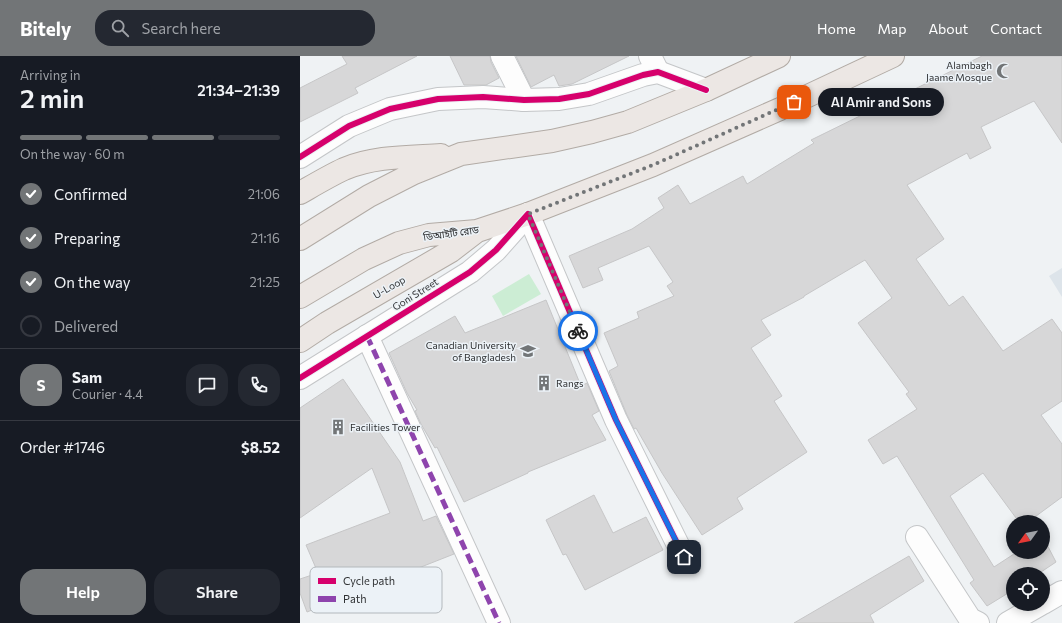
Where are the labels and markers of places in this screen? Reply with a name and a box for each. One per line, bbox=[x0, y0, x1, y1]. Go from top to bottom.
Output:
place label: Alambagh Jaame Mosque bbox=[926, 59, 992, 83]
mosque icon: Alambagh Jaame Mosque bbox=[995, 62, 1013, 80]
pin bbox=[777, 85, 811, 119]
callout: Al Amir and Sons bbox=[818, 88, 944, 116]
place label: Canadian University of Bangladesh bbox=[426, 339, 516, 363]
school or university icon: Canadian University of Bangladesh bbox=[519, 342, 537, 360]
building icon: Rangs bbox=[535, 374, 553, 392]
place label: Rangs bbox=[556, 377, 584, 389]
building icon: Facilities Tower bbox=[329, 418, 347, 436]
place label: Facilities Tower bbox=[350, 421, 420, 433]
pin bbox=[667, 540, 701, 574]

